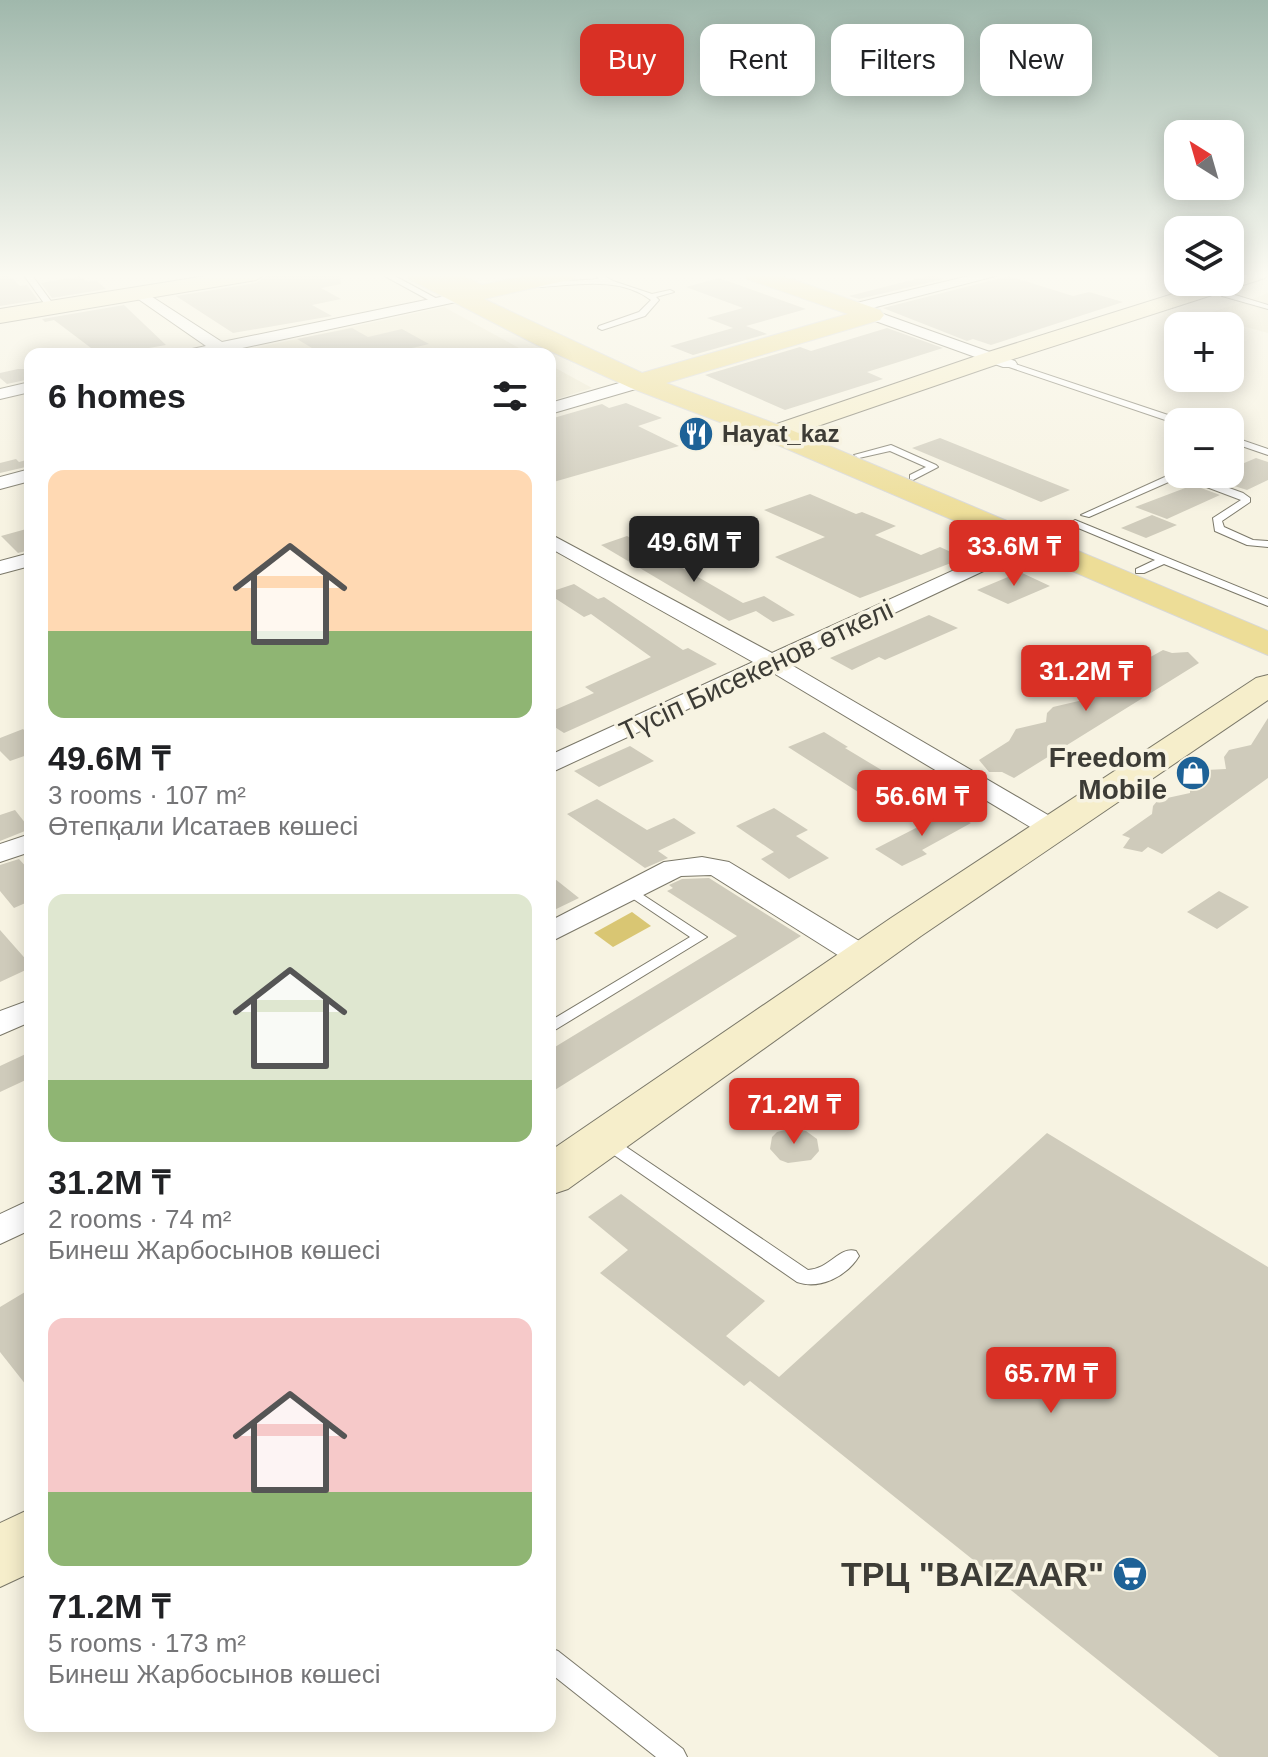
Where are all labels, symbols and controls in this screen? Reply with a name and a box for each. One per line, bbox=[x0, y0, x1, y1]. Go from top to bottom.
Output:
chip: Buy bbox=[580, 24, 684, 96]
chip: Rent bbox=[700, 24, 815, 96]
chip: Filters bbox=[831, 24, 964, 96]
chip: New bbox=[980, 24, 1092, 96]
north arrow bbox=[1164, 120, 1244, 200]
map controls bbox=[1164, 120, 1244, 488]
button: layers bbox=[1164, 216, 1244, 296]
button: + bbox=[1164, 312, 1244, 392]
icon: filters bbox=[488, 374, 532, 418]
text: 6 homes bbox=[48, 377, 186, 415]
button: − bbox=[1164, 408, 1244, 488]
restaurant icon: Hayat_kaz bbox=[677, 415, 715, 453]
place label: Hayat_kaz bbox=[722, 420, 839, 447]
pin: 49.6M ₸ bbox=[620, 516, 768, 584]
pin: 33.6M ₸ bbox=[940, 520, 1088, 588]
icon: home bbox=[218, 522, 362, 666]
text: 49.6M ₸ bbox=[647, 527, 741, 557]
text: 33.6M ₸ bbox=[967, 531, 1061, 561]
street label: Түсіп Бисекенов өткелі bbox=[615, 593, 898, 747]
pin: 31.2M ₸ bbox=[1012, 645, 1160, 713]
text: 31.2M ₸ bbox=[1039, 656, 1133, 686]
text: 49.6M ₸ bbox=[48, 739, 171, 777]
place label: Freedom Mobile bbox=[1049, 742, 1167, 805]
shop icon: Freedom Mobile bbox=[1174, 754, 1212, 792]
pin: 56.6M ₸ bbox=[848, 770, 996, 838]
text: 3 rooms · 107 m² bbox=[48, 780, 246, 810]
text: 56.6M ₸ bbox=[875, 781, 969, 811]
text: Өтепқали Исатаев көшесі bbox=[48, 811, 358, 841]
icon: home bbox=[218, 946, 362, 1090]
pin: 71.2M ₸ bbox=[720, 1078, 868, 1146]
text: 71.2M ₸ bbox=[747, 1089, 841, 1119]
text: 31.2M ₸ bbox=[48, 1163, 171, 1201]
text: 2 rooms · 74 m² bbox=[48, 1204, 232, 1234]
text: Бинеш Жарбосынов көшесі bbox=[48, 1235, 381, 1265]
pin: 65.7M ₸ bbox=[977, 1347, 1125, 1415]
text: 65.7M ₸ bbox=[1004, 1358, 1098, 1388]
icon: home bbox=[218, 1370, 362, 1514]
place label: ТРЦ "BAIZAAR" bbox=[841, 1555, 1104, 1593]
supermarket icon: ТРЦ "BAIZAAR" bbox=[1111, 1555, 1149, 1593]
text: 71.2M ₸ bbox=[48, 1587, 171, 1625]
text: 5 rooms · 173 m² bbox=[48, 1628, 246, 1658]
text: Бинеш Жарбосынов көшесі bbox=[48, 1659, 381, 1689]

